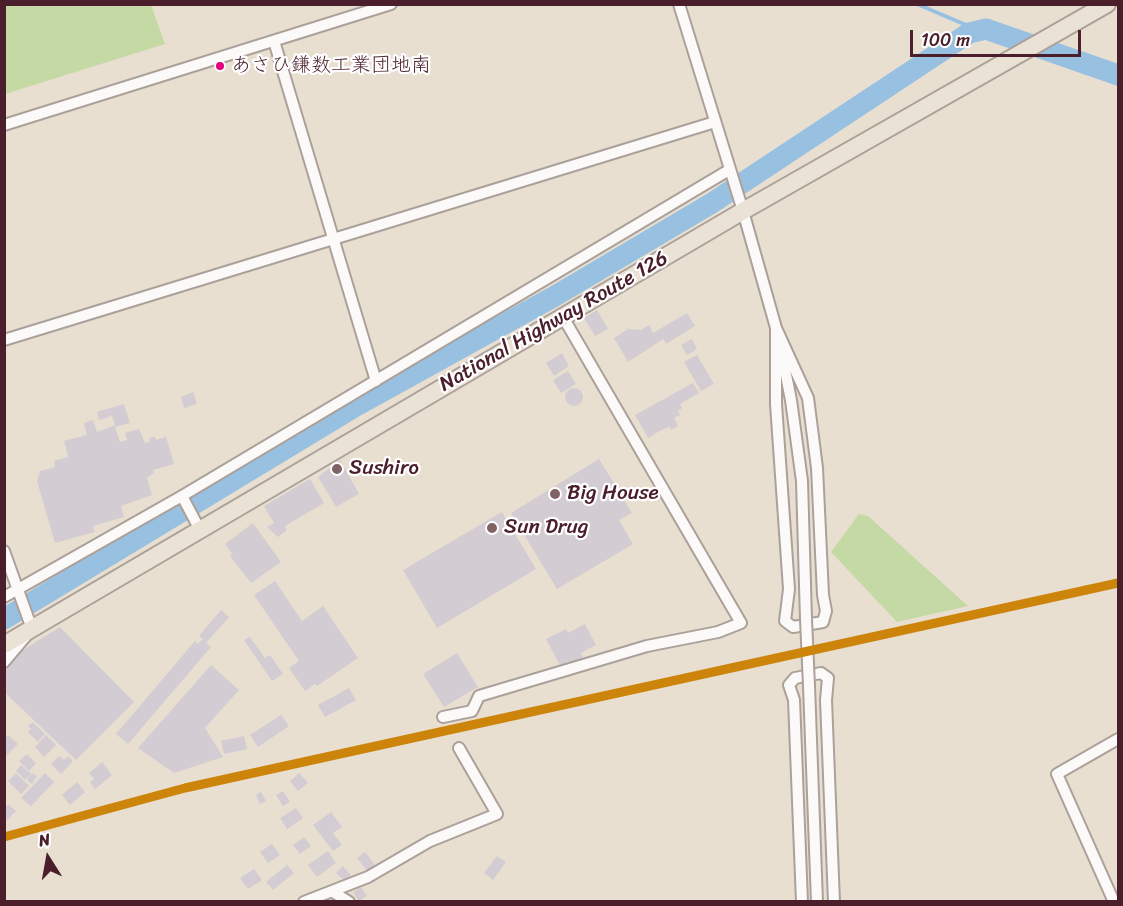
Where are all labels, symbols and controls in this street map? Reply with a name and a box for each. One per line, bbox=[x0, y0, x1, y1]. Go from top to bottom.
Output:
scale bar bbox=[913, 18, 1084, 56]
text: 100 m bbox=[921, 24, 970, 56]
place label: あさひ鎌数工業団地南 bbox=[231, 54, 431, 78]
marker: あさひ鎌数工業団地南 bbox=[214, 60, 226, 72]
street label: National Highway Route 126 bbox=[435, 246, 673, 398]
place label: Sushiro bbox=[349, 456, 419, 482]
marker: Sushiro bbox=[330, 462, 344, 476]
place label: Big House bbox=[567, 481, 659, 507]
marker: Big House bbox=[548, 487, 562, 501]
place label: Sun Drug bbox=[504, 515, 588, 541]
marker: Sun Drug bbox=[485, 521, 499, 535]
text: N bbox=[36, 825, 53, 855]
north arrow bbox=[18, 828, 78, 888]

